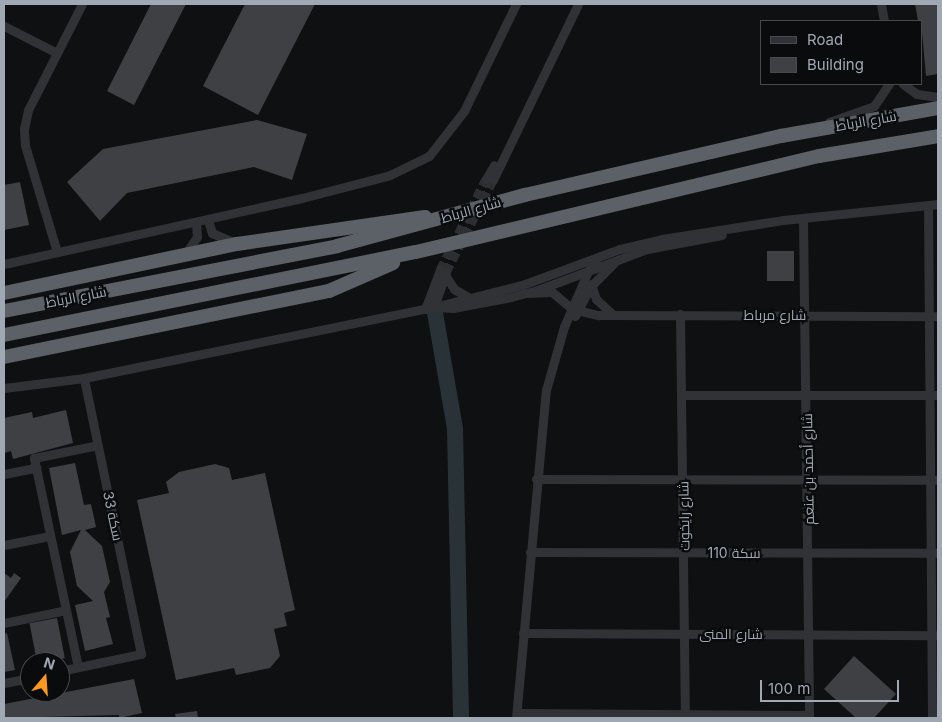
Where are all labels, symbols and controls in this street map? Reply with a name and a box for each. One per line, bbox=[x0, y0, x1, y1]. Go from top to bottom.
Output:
legend bbox=[760, 20, 922, 85]
text: Road bbox=[807, 30, 843, 49]
text: Building bbox=[807, 55, 864, 74]
street label: شارع الرباط bbox=[834, 107, 898, 135]
street label: شارع الرباط bbox=[439, 193, 503, 227]
street label: شارع الرباط bbox=[44, 283, 108, 311]
street label: شارع مرباط bbox=[744, 307, 806, 323]
street label: شارع أحمد بن عنعم bbox=[799, 413, 817, 525]
street label: شارع رايخوت bbox=[675, 481, 693, 551]
street label: سكة 33 bbox=[100, 490, 126, 542]
street label: سكة 110 bbox=[707, 545, 761, 561]
street label: شارع المنى bbox=[699, 626, 763, 642]
north arrow bbox=[20, 652, 70, 702]
text: N bbox=[42, 653, 57, 673]
scale bar bbox=[762, 670, 901, 702]
text: 100 m bbox=[768, 679, 810, 698]

